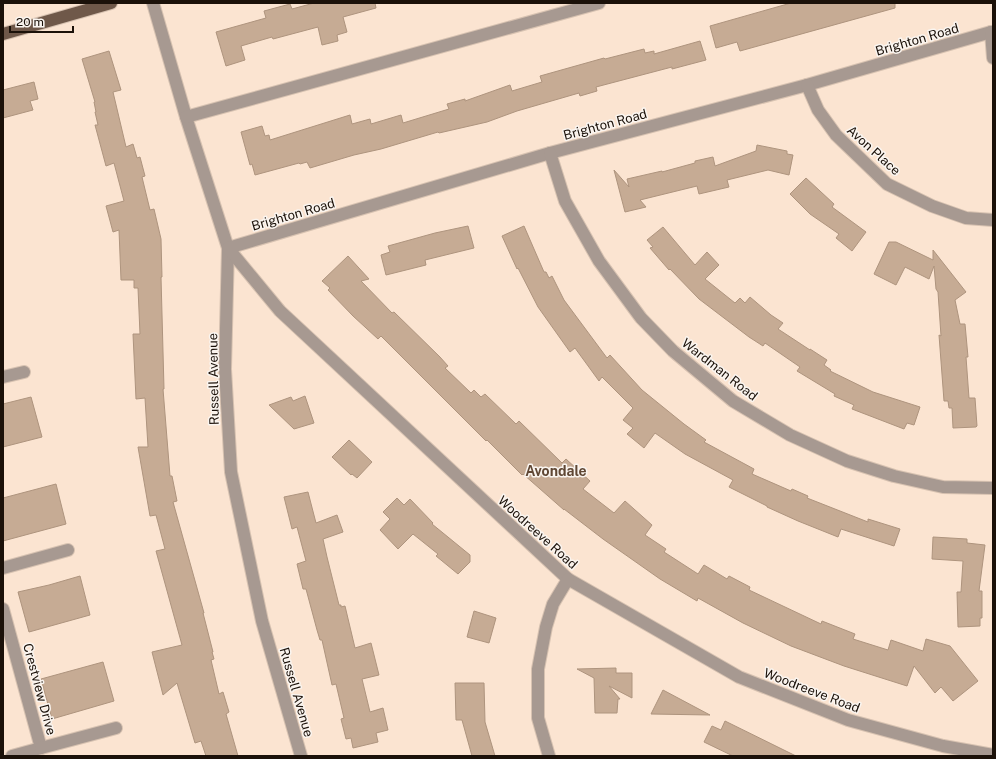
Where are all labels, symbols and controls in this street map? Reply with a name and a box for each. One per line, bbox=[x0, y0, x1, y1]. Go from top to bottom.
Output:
scale bar bbox=[10, 8, 73, 34]
text: 20 m bbox=[16, 15, 44, 29]
street label: Brighton Road bbox=[874, 20, 961, 59]
street label: Brighton Road bbox=[562, 106, 649, 143]
street label: Avon Place bbox=[844, 123, 903, 178]
street label: Brighton Road bbox=[250, 195, 337, 234]
street label: Russell Avenue bbox=[205, 333, 222, 425]
street label: Wardman Road bbox=[679, 335, 760, 404]
district label: Avondale bbox=[525, 463, 587, 479]
street label: Woodreeve Road bbox=[495, 493, 580, 572]
street label: Crestview Drive bbox=[20, 642, 59, 737]
street label: Russell Avenue bbox=[277, 646, 316, 739]
street label: Woodreeve Road bbox=[762, 665, 862, 716]

